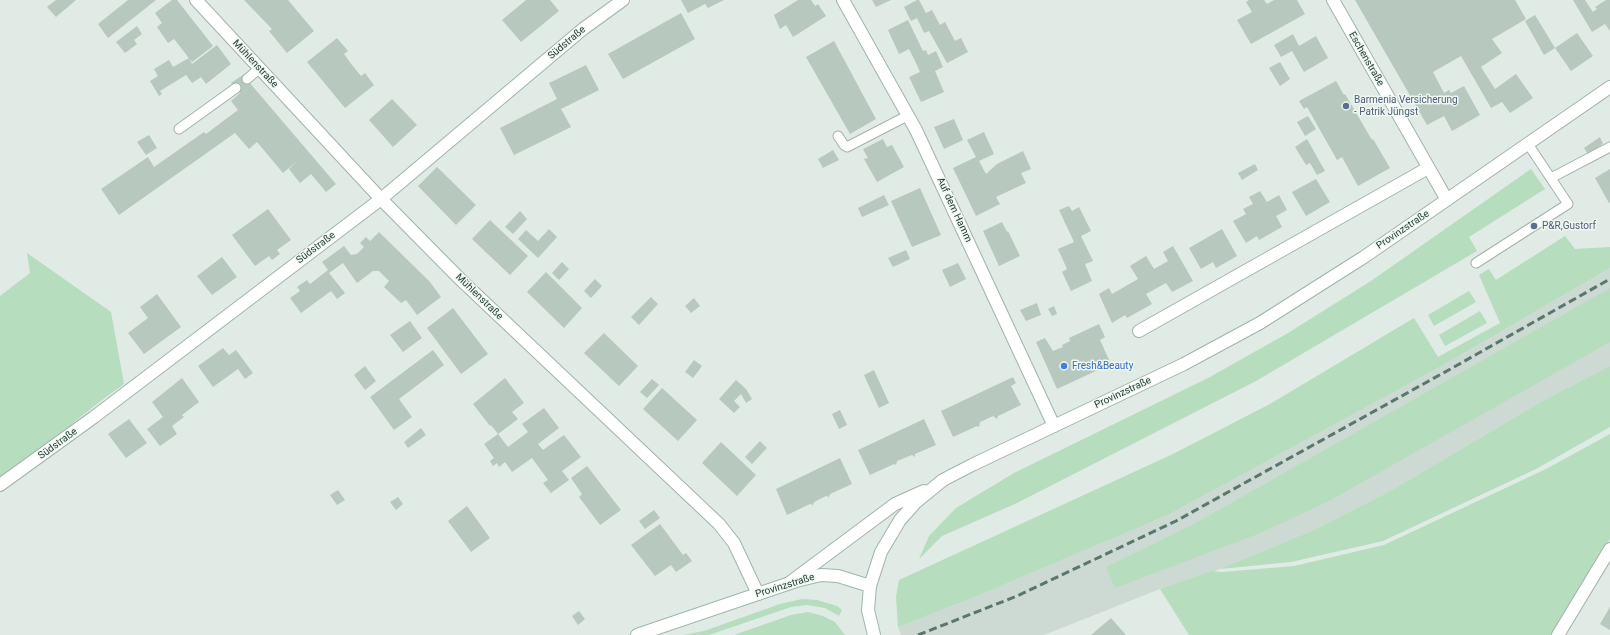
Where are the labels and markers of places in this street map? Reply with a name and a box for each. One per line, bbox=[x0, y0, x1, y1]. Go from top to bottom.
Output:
place label: Barmenia Versicherung - Patrik Jüngst bbox=[1354, 94, 1458, 118]
marker: Barmenia Versicherung - Patrik Jüngst bbox=[1341, 101, 1351, 111]
place label: P&R,Gustorf bbox=[1542, 220, 1596, 232]
marker: P&R,Gustorf bbox=[1529, 221, 1539, 231]
place label: Fresh&Beauty bbox=[1072, 360, 1133, 372]
marker: Fresh&Beauty bbox=[1059, 361, 1069, 371]

